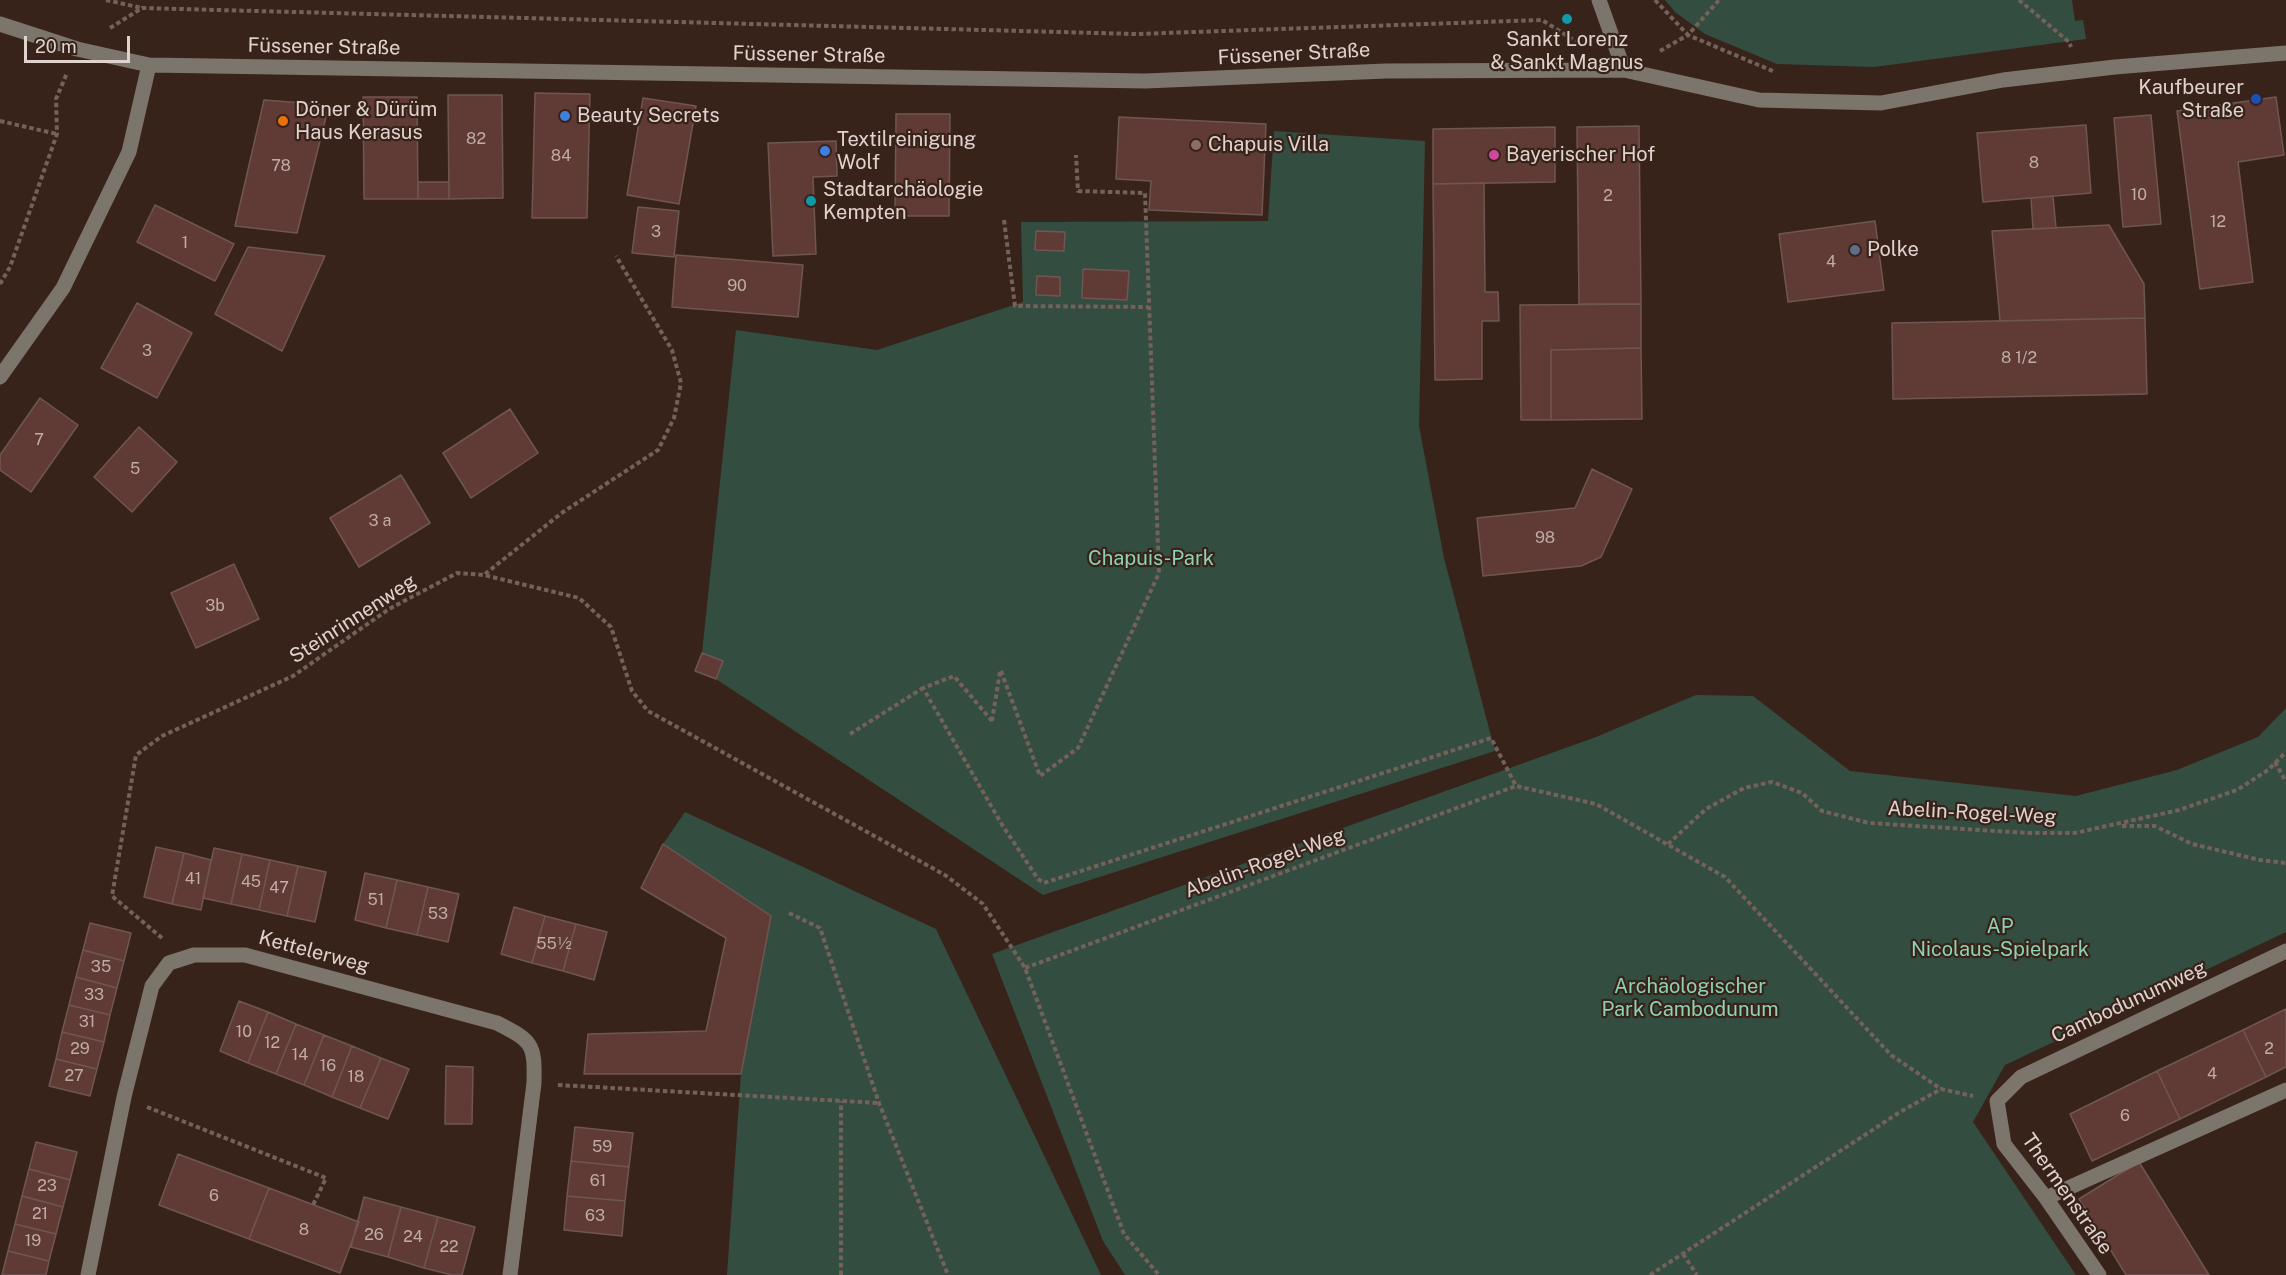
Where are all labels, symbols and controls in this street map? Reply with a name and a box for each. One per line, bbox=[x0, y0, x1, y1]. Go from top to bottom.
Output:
marker: Sankt Lorenz & Sankt Magnus bbox=[1560, 12, 1574, 26]
scale bar bbox=[27, 24, 134, 62]
place label: Sankt Lorenz & Sankt Magnus bbox=[1491, 28, 1643, 75]
street label: Füssener Straße bbox=[247, 34, 401, 60]
text: 20 m bbox=[35, 36, 77, 57]
street label: Füssener Straße bbox=[1217, 38, 1371, 70]
street label: Füssener Straße bbox=[732, 42, 886, 68]
place label: Kaufbeurer Straße bbox=[2138, 76, 2244, 123]
marker: Kaufbeurer Straße bbox=[2249, 92, 2263, 106]
place label: Döner & Dürüm Haus Kerasus bbox=[295, 98, 437, 145]
place label: Beauty Secrets bbox=[577, 104, 720, 128]
marker: Beauty Secrets bbox=[558, 109, 572, 123]
marker: Döner & Dürüm Haus Kerasus bbox=[276, 114, 290, 128]
place label: Textilreinigung Wolf bbox=[837, 128, 976, 175]
house number: 82 bbox=[466, 129, 486, 149]
place label: Chapuis Villa bbox=[1208, 133, 1329, 157]
marker: Chapuis Villa bbox=[1189, 138, 1203, 152]
place label: Bayerischer Hof bbox=[1506, 143, 1655, 167]
marker: Textilreinigung Wolf bbox=[818, 144, 832, 158]
house number: 84 bbox=[551, 146, 571, 166]
marker: Bayerischer Hof bbox=[1487, 148, 1501, 162]
house number: 8 bbox=[2029, 153, 2039, 173]
house number: 78 bbox=[271, 156, 291, 176]
place label: Stadtarchäologie Kempten bbox=[823, 178, 983, 225]
house number: 10 bbox=[2131, 185, 2147, 205]
house number: 2 bbox=[1603, 186, 1613, 206]
marker: Stadtarchäologie Kempten bbox=[804, 194, 818, 208]
house number: 12 bbox=[2210, 212, 2226, 232]
house number: 3 bbox=[651, 222, 661, 242]
house number: 1 bbox=[182, 233, 188, 253]
place label: Polke bbox=[1867, 238, 1919, 262]
marker: Polke bbox=[1848, 243, 1862, 257]
house number: 4 bbox=[1826, 252, 1836, 272]
house number: 90 bbox=[727, 276, 747, 296]
house number: 3 bbox=[142, 341, 152, 361]
house number: 8 1/2 bbox=[2001, 348, 2037, 368]
house number: 7 bbox=[34, 430, 44, 450]
house number: 5 bbox=[130, 459, 140, 479]
house number: 3 a bbox=[369, 511, 391, 531]
house number: 98 bbox=[1535, 528, 1555, 548]
park label: Chapuis-Park bbox=[1088, 547, 1214, 571]
street label: Steinrinnenweg bbox=[285, 569, 421, 669]
house number: 3b bbox=[205, 596, 225, 616]
street label: Abelin-Rogel-Weg bbox=[1887, 797, 2057, 829]
street label: Abelin-Rogel-Weg bbox=[1181, 823, 1349, 903]
house number: 41 bbox=[185, 869, 201, 889]
house number: 45 bbox=[241, 872, 261, 892]
house number: 47 bbox=[269, 878, 289, 898]
house number: 51 bbox=[368, 890, 384, 910]
house number: 53 bbox=[428, 904, 448, 924]
park label: AP Nicolaus-Spielpark bbox=[1911, 915, 2089, 962]
street label: Kettelerweg bbox=[256, 926, 372, 978]
house number: 55½ bbox=[536, 934, 572, 954]
street label: Cambodunumweg bbox=[2048, 956, 2210, 1048]
house number: 35 bbox=[91, 957, 111, 977]
park label: Archäologischer Park Cambodunum bbox=[1602, 975, 1778, 1022]
house number: 33 bbox=[84, 985, 104, 1005]
house number: 31 bbox=[79, 1012, 95, 1032]
house number: 10 bbox=[236, 1022, 252, 1042]
house number: 12 bbox=[264, 1033, 280, 1053]
house number: 29 bbox=[70, 1039, 90, 1059]
house number: 2 bbox=[2264, 1039, 2274, 1059]
house number: 14 bbox=[292, 1045, 308, 1065]
house number: 16 bbox=[320, 1056, 336, 1076]
house number: 4 bbox=[2207, 1064, 2217, 1084]
house number: 27 bbox=[64, 1066, 84, 1086]
house number: 18 bbox=[348, 1067, 364, 1087]
house number: 6 bbox=[2120, 1106, 2130, 1126]
street label: Thermenstraße bbox=[2016, 1129, 2118, 1259]
house number: 59 bbox=[592, 1137, 612, 1157]
house number: 61 bbox=[590, 1171, 606, 1191]
house number: 23 bbox=[37, 1176, 57, 1196]
house number: 6 bbox=[209, 1186, 219, 1206]
house number: 21 bbox=[32, 1204, 48, 1224]
house number: 63 bbox=[585, 1206, 605, 1226]
house number: 8 bbox=[299, 1220, 309, 1240]
house number: 26 bbox=[364, 1225, 384, 1245]
house number: 24 bbox=[403, 1227, 423, 1247]
house number: 19 bbox=[25, 1231, 41, 1251]
house number: 22 bbox=[439, 1237, 459, 1257]

